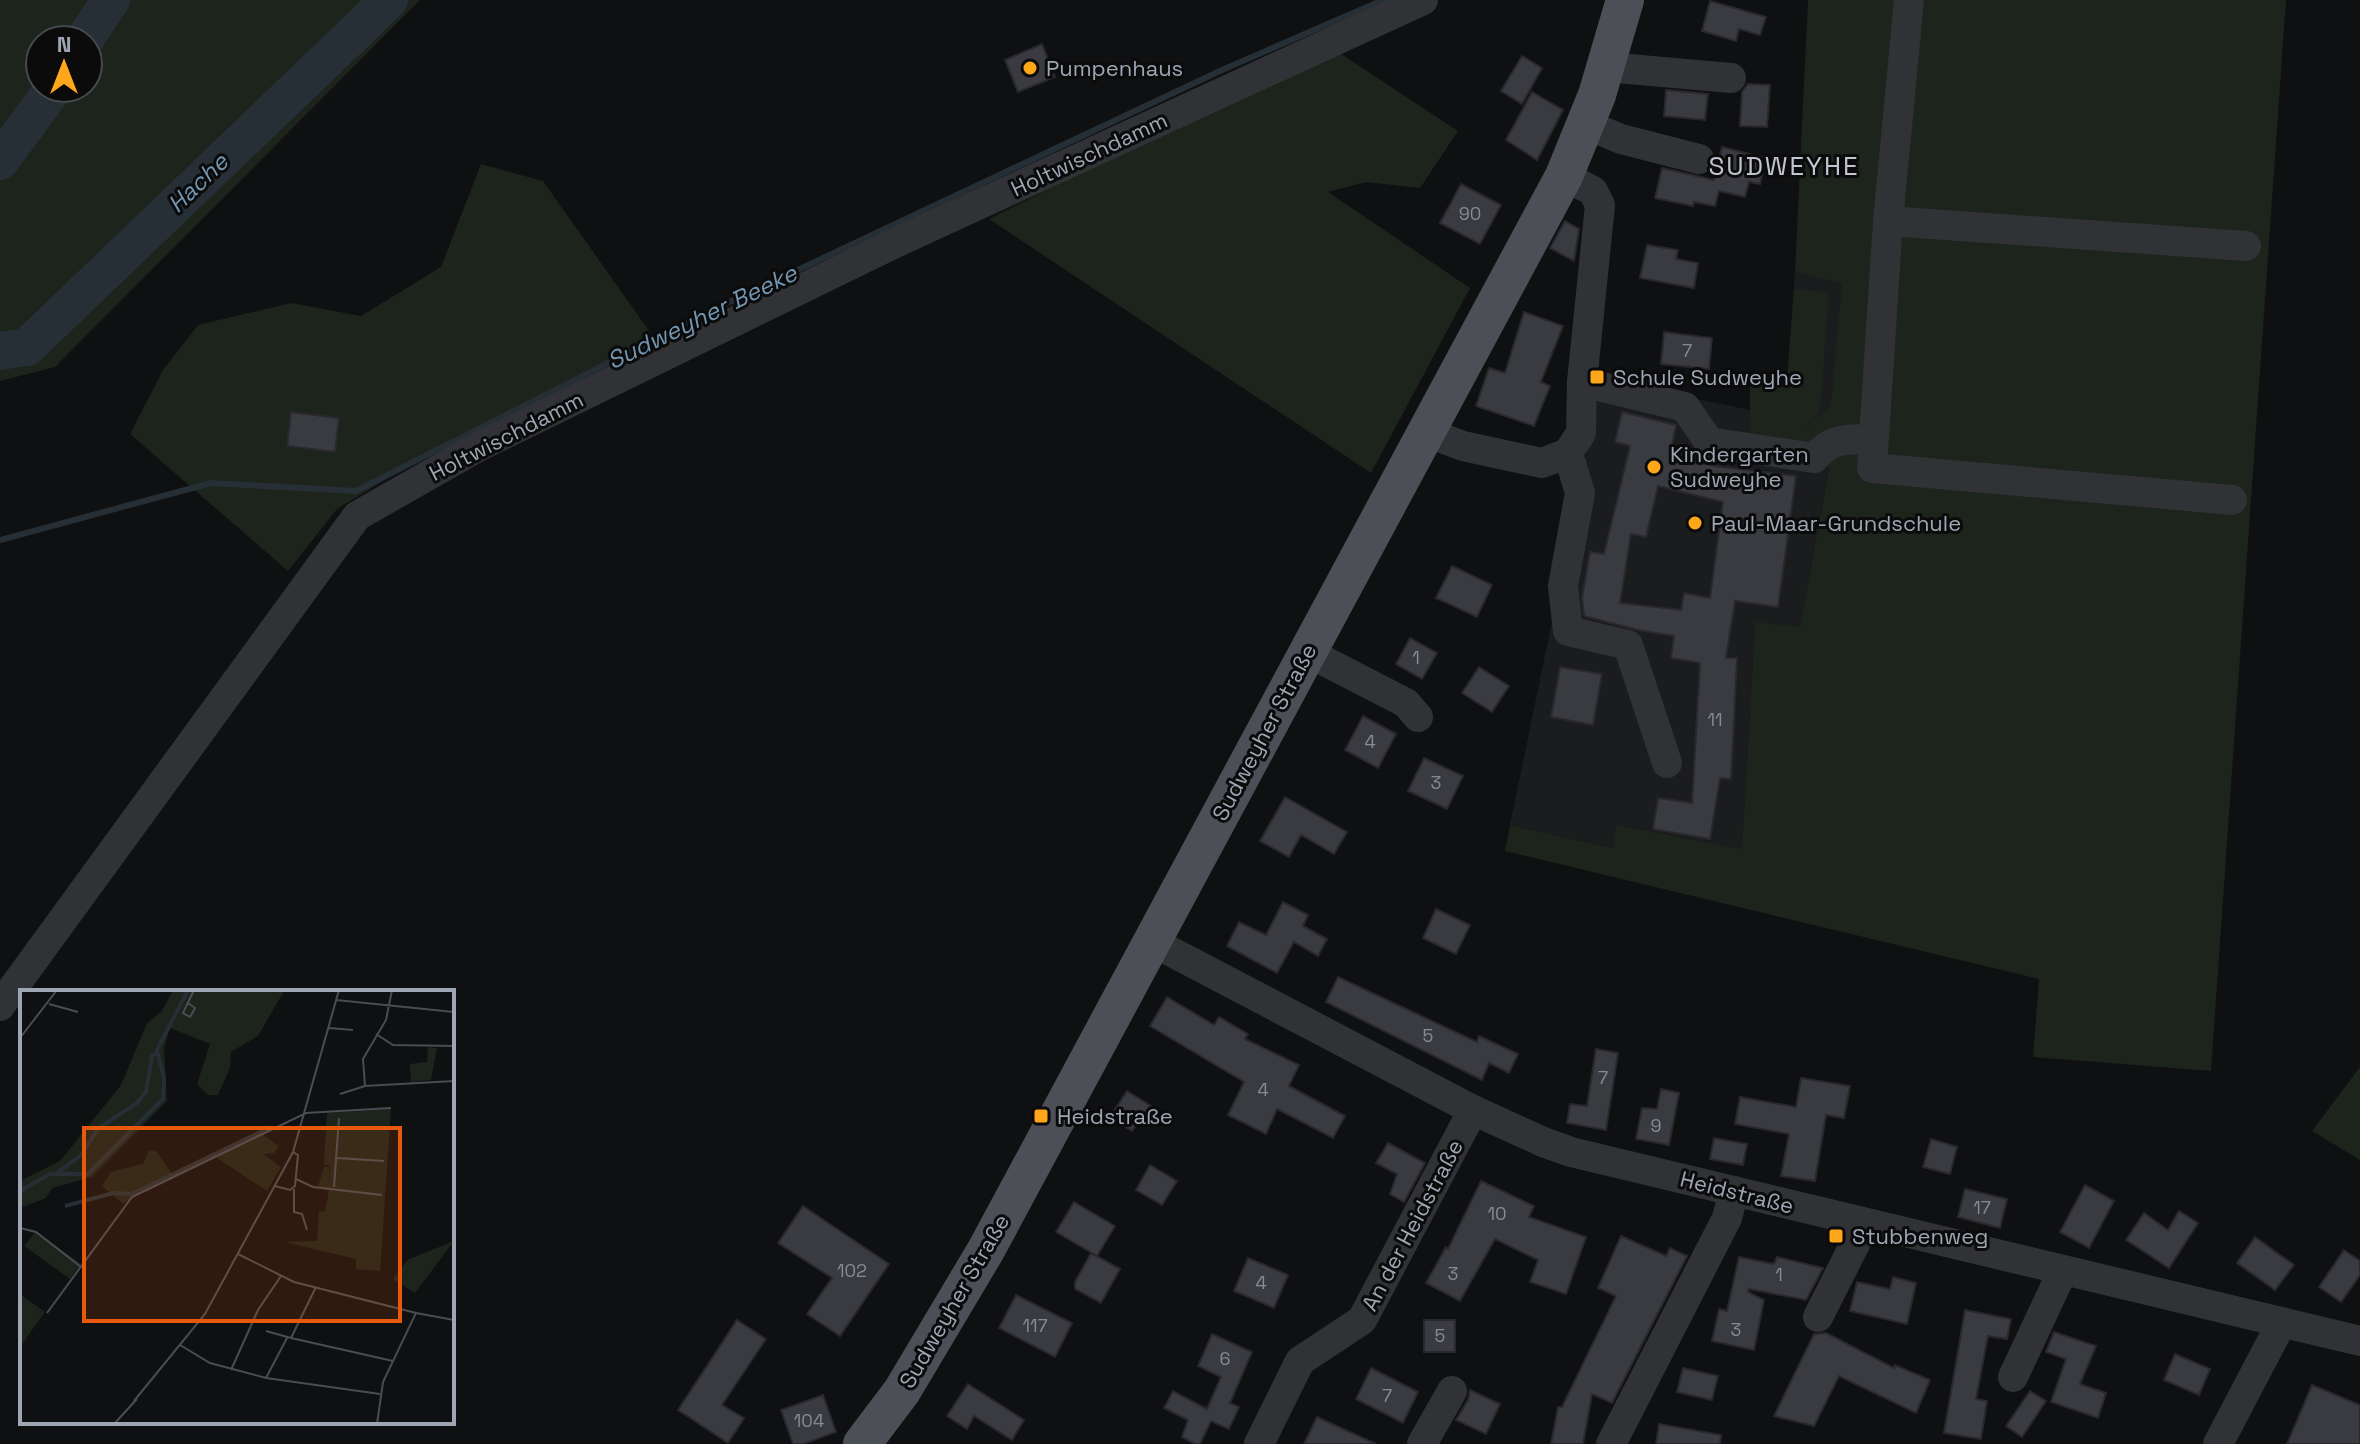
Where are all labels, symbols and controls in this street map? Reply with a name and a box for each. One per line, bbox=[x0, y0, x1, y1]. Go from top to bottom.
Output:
north arrow bbox=[24, 24, 104, 104]
text: N bbox=[57, 30, 71, 58]
place label: Pumpenhaus bbox=[1046, 54, 1183, 82]
marker: Pumpenhaus bbox=[1021, 59, 1039, 77]
street label: Holtwischdamm bbox=[1006, 106, 1172, 202]
water label: Hache bbox=[161, 146, 235, 219]
district label: SUDWEYHE bbox=[1708, 149, 1860, 183]
house number: 90 bbox=[1459, 202, 1481, 225]
water label: Sudweyher Beeke bbox=[602, 257, 803, 376]
house number: 7 bbox=[1682, 339, 1692, 362]
place label: Schule Sudweyhe bbox=[1613, 363, 1802, 391]
marker: Schule Sudweyhe bbox=[1588, 368, 1606, 386]
street label: Holtwischdamm bbox=[424, 385, 588, 487]
place label: Kindergarten Sudweyhe bbox=[1670, 440, 1809, 493]
marker: Kindergarten Sudweyhe bbox=[1645, 458, 1663, 476]
place label: Paul-Maar-Grundschule bbox=[1711, 509, 1961, 537]
marker: Paul-Maar-Grundschule bbox=[1686, 514, 1704, 532]
street label: Sudweyher Straße bbox=[1206, 639, 1322, 825]
house number: 1 bbox=[1412, 646, 1420, 669]
house number: 11 bbox=[1707, 708, 1723, 731]
house number: 4 bbox=[1364, 730, 1376, 753]
house number: 3 bbox=[1431, 771, 1441, 794]
inset map bbox=[20, 990, 454, 1424]
house number: 5 bbox=[1423, 1024, 1433, 1047]
house number: 7 bbox=[1598, 1066, 1608, 1089]
house number: 4 bbox=[1257, 1078, 1269, 1101]
place label: Heidstraße bbox=[1057, 1102, 1173, 1130]
marker: Heidstraße bbox=[1032, 1107, 1050, 1125]
house number: 9 bbox=[1650, 1114, 1662, 1137]
street label: An der Heidstraße bbox=[1355, 1135, 1469, 1315]
street label: Heidstraße bbox=[1677, 1164, 1797, 1220]
house number: 17 bbox=[1973, 1196, 1991, 1219]
house number: 10 bbox=[1487, 1202, 1507, 1225]
street label: Sudweyher Straße bbox=[893, 1209, 1015, 1393]
place label: Stubbenweg bbox=[1852, 1222, 1988, 1250]
marker: Stubbenweg bbox=[1827, 1227, 1845, 1245]
house number: 102 bbox=[837, 1259, 867, 1282]
house number: 3 bbox=[1448, 1262, 1458, 1285]
house number: 1 bbox=[1775, 1263, 1783, 1286]
house number: 4 bbox=[1255, 1271, 1267, 1294]
house number: 117 bbox=[1022, 1314, 1048, 1337]
house number: 3 bbox=[1731, 1318, 1741, 1341]
house number: 5 bbox=[1435, 1324, 1445, 1347]
house number: 6 bbox=[1219, 1347, 1231, 1370]
house number: 7 bbox=[1382, 1384, 1392, 1407]
house number: 104 bbox=[794, 1409, 824, 1432]

